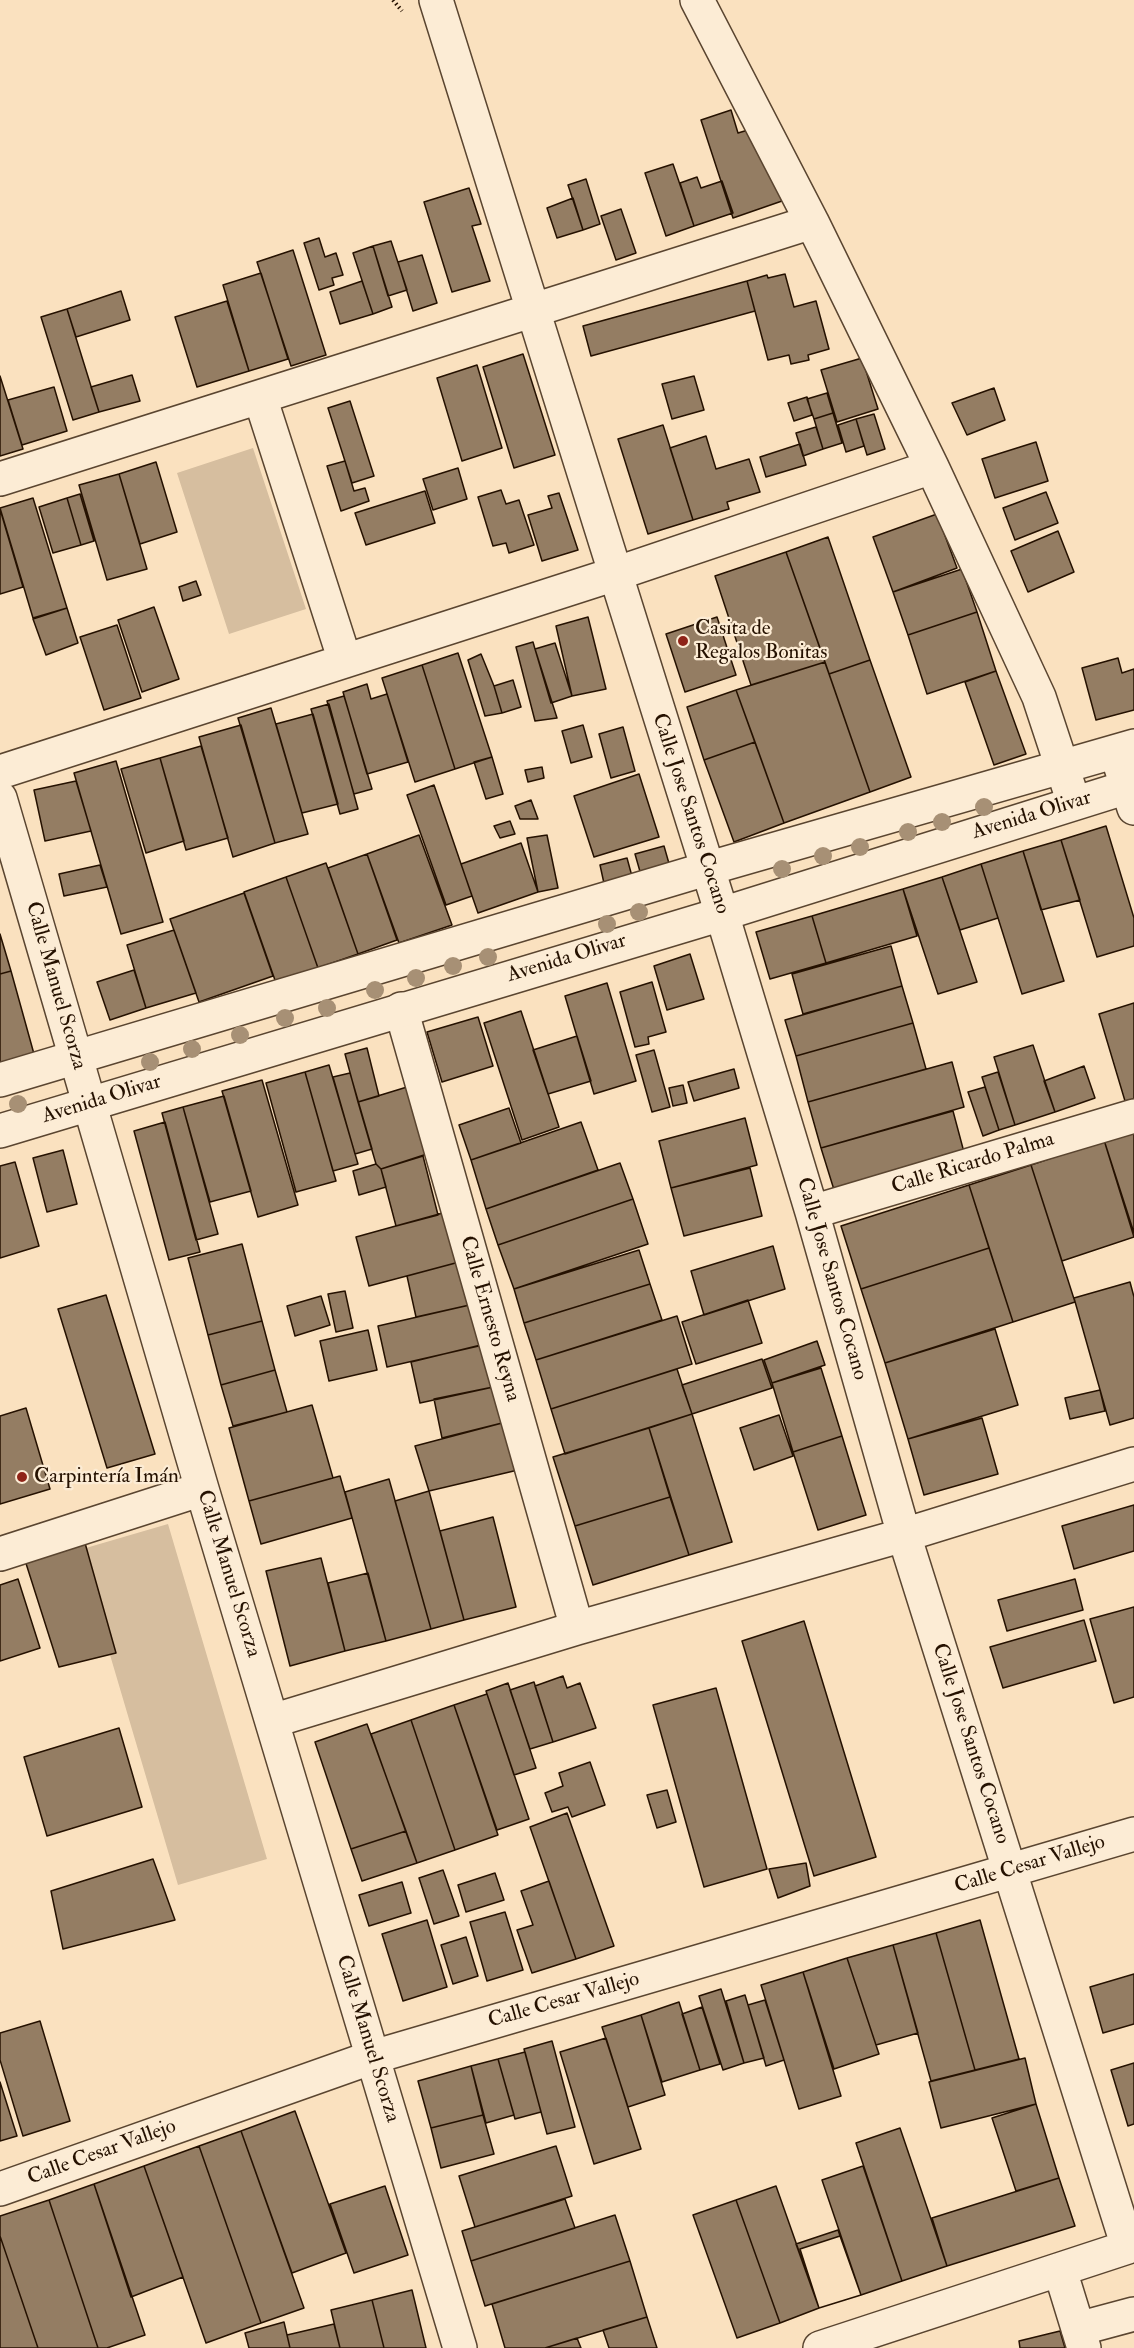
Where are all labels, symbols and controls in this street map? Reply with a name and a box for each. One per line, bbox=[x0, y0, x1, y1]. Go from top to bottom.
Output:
place label: Casita de Regalos Bonitas bbox=[695, 616, 827, 666]
marker: Casita de Regalos Bonitas bbox=[676, 634, 690, 648]
street label: Calle Jose Santos Cocano bbox=[646, 711, 734, 917]
street label: Avenida Olivar bbox=[969, 786, 1095, 846]
street label: Calle Manuel Scorza bbox=[19, 899, 91, 1073]
street label: Avenida Olivar bbox=[504, 929, 630, 989]
street label: Avenida Olivar bbox=[39, 1070, 165, 1130]
street label: Calle Ricardo Palma bbox=[889, 1127, 1057, 1201]
street label: Calle Jose Santos Cocano bbox=[790, 1175, 872, 1383]
street label: Calle Ernesto Reyna bbox=[453, 1233, 525, 1405]
place label: Carpintería Imán bbox=[34, 1464, 179, 1490]
marker: Carpintería Imán bbox=[15, 1470, 29, 1484]
street label: Calle Manuel Scorza bbox=[191, 1487, 265, 1661]
street label: Calle Jose Santos Cocano bbox=[926, 1641, 1014, 1847]
street label: Calle Cesar Vallejo bbox=[952, 1830, 1108, 1900]
street label: Calle Manuel Scorza bbox=[330, 1952, 404, 2126]
street label: Calle Cesar Vallejo bbox=[485, 1967, 643, 2035]
street label: Calle Cesar Vallejo bbox=[24, 2114, 180, 2192]

